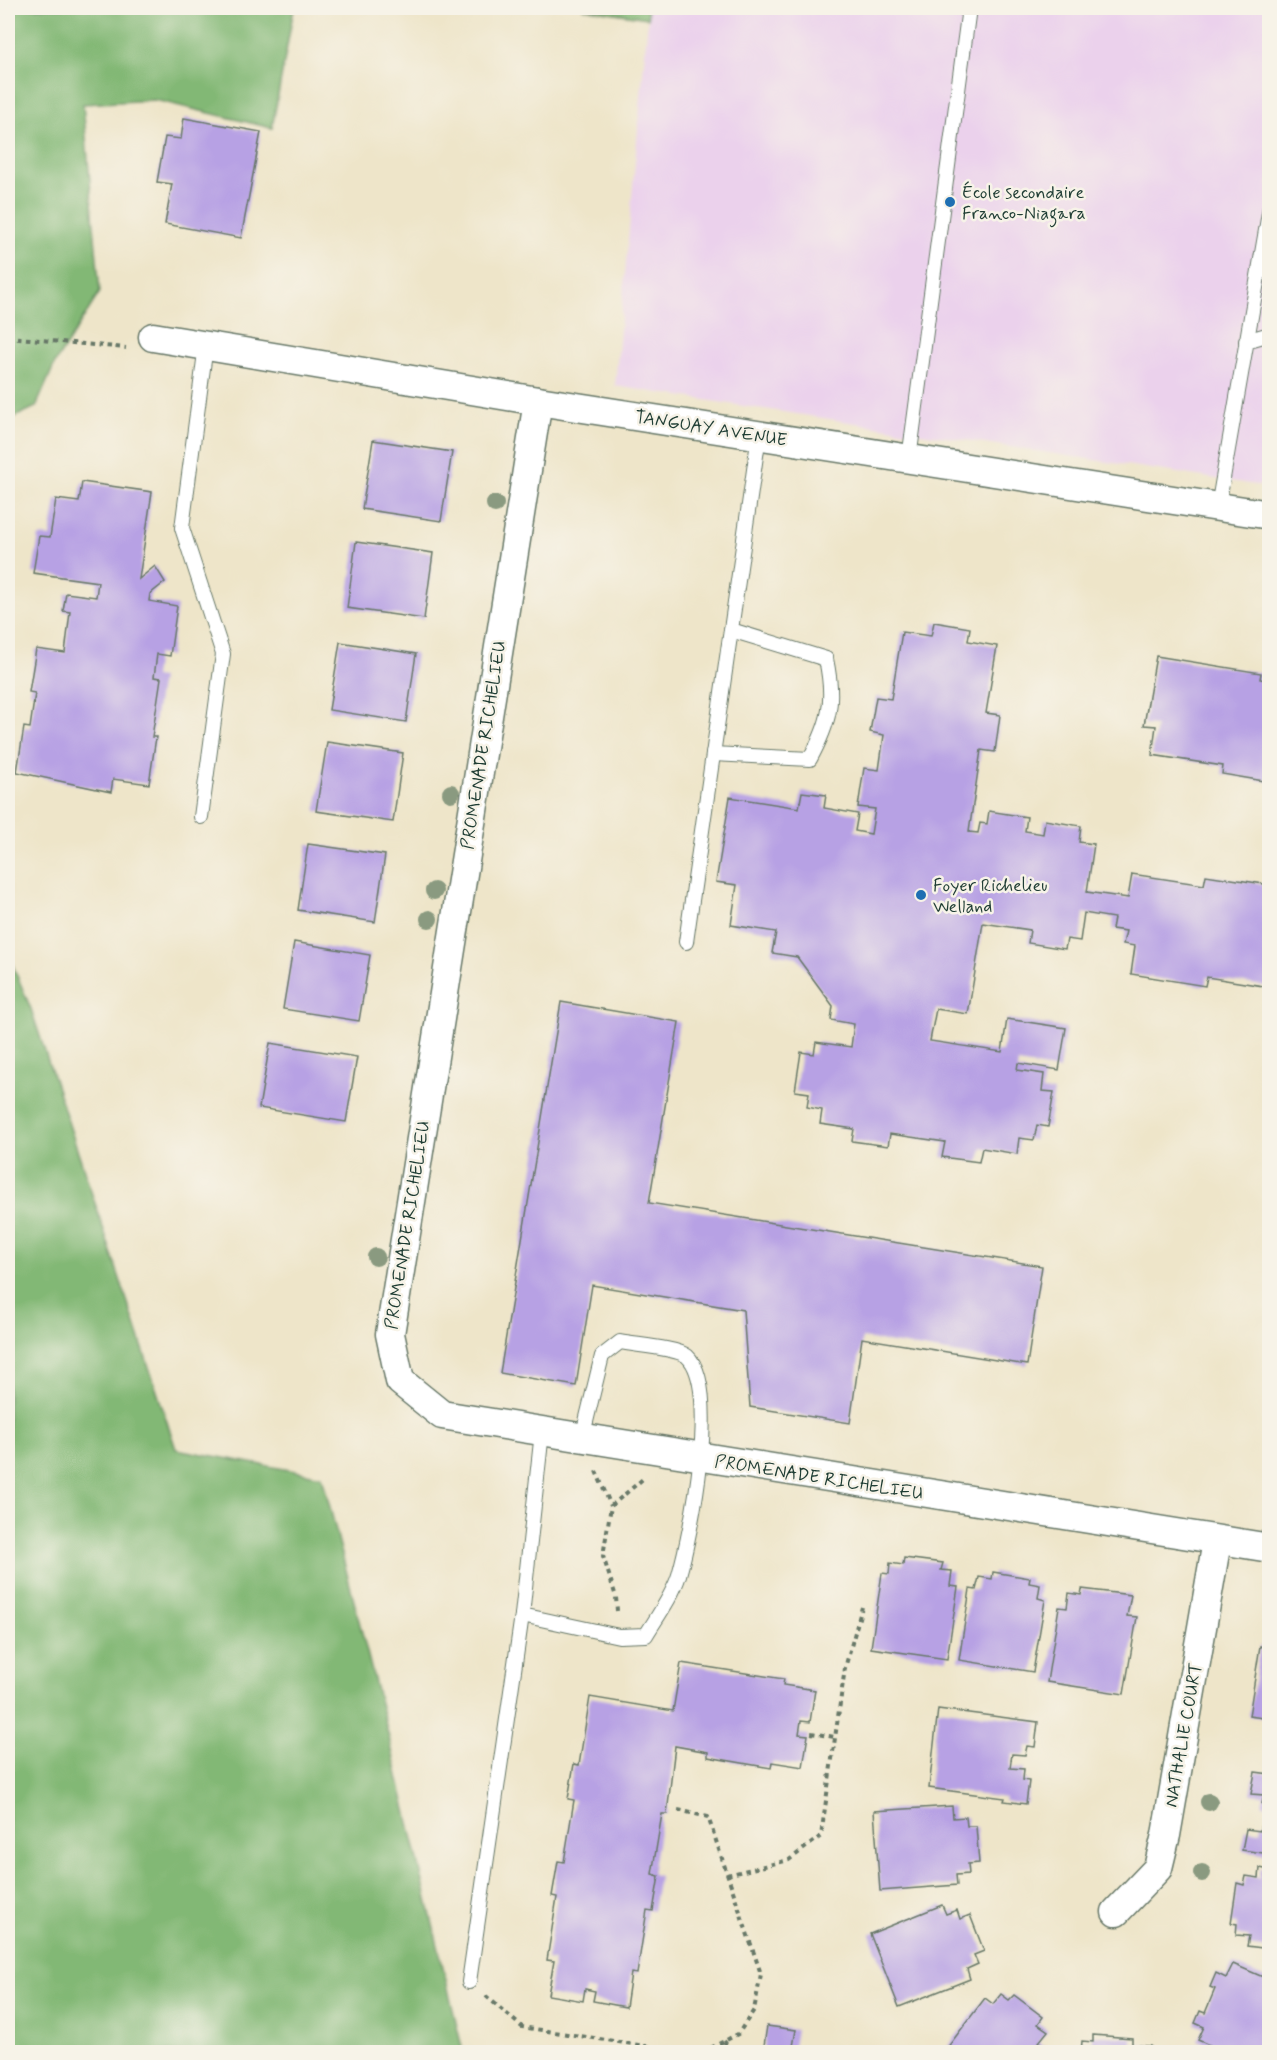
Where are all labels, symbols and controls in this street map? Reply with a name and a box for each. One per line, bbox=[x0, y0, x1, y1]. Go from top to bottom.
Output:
place label: École secondaire Franco-Niagara bbox=[962, 181, 1086, 228]
marker: École secondaire Franco-Niagara bbox=[943, 195, 957, 209]
street label: TANGUAY AVENUE bbox=[633, 405, 789, 453]
street label: PROMENADE RICHELIEU bbox=[456, 639, 512, 851]
place label: Foyer Richelieu Welland bbox=[933, 874, 1048, 919]
marker: Foyer Richelieu Welland bbox=[914, 888, 928, 902]
street label: PROMENADE RICHELIEU bbox=[380, 1119, 436, 1331]
street label: PROMENADE RICHELIEU bbox=[713, 1450, 925, 1506]
street label: NATHALIE COURT bbox=[1159, 1661, 1209, 1809]

